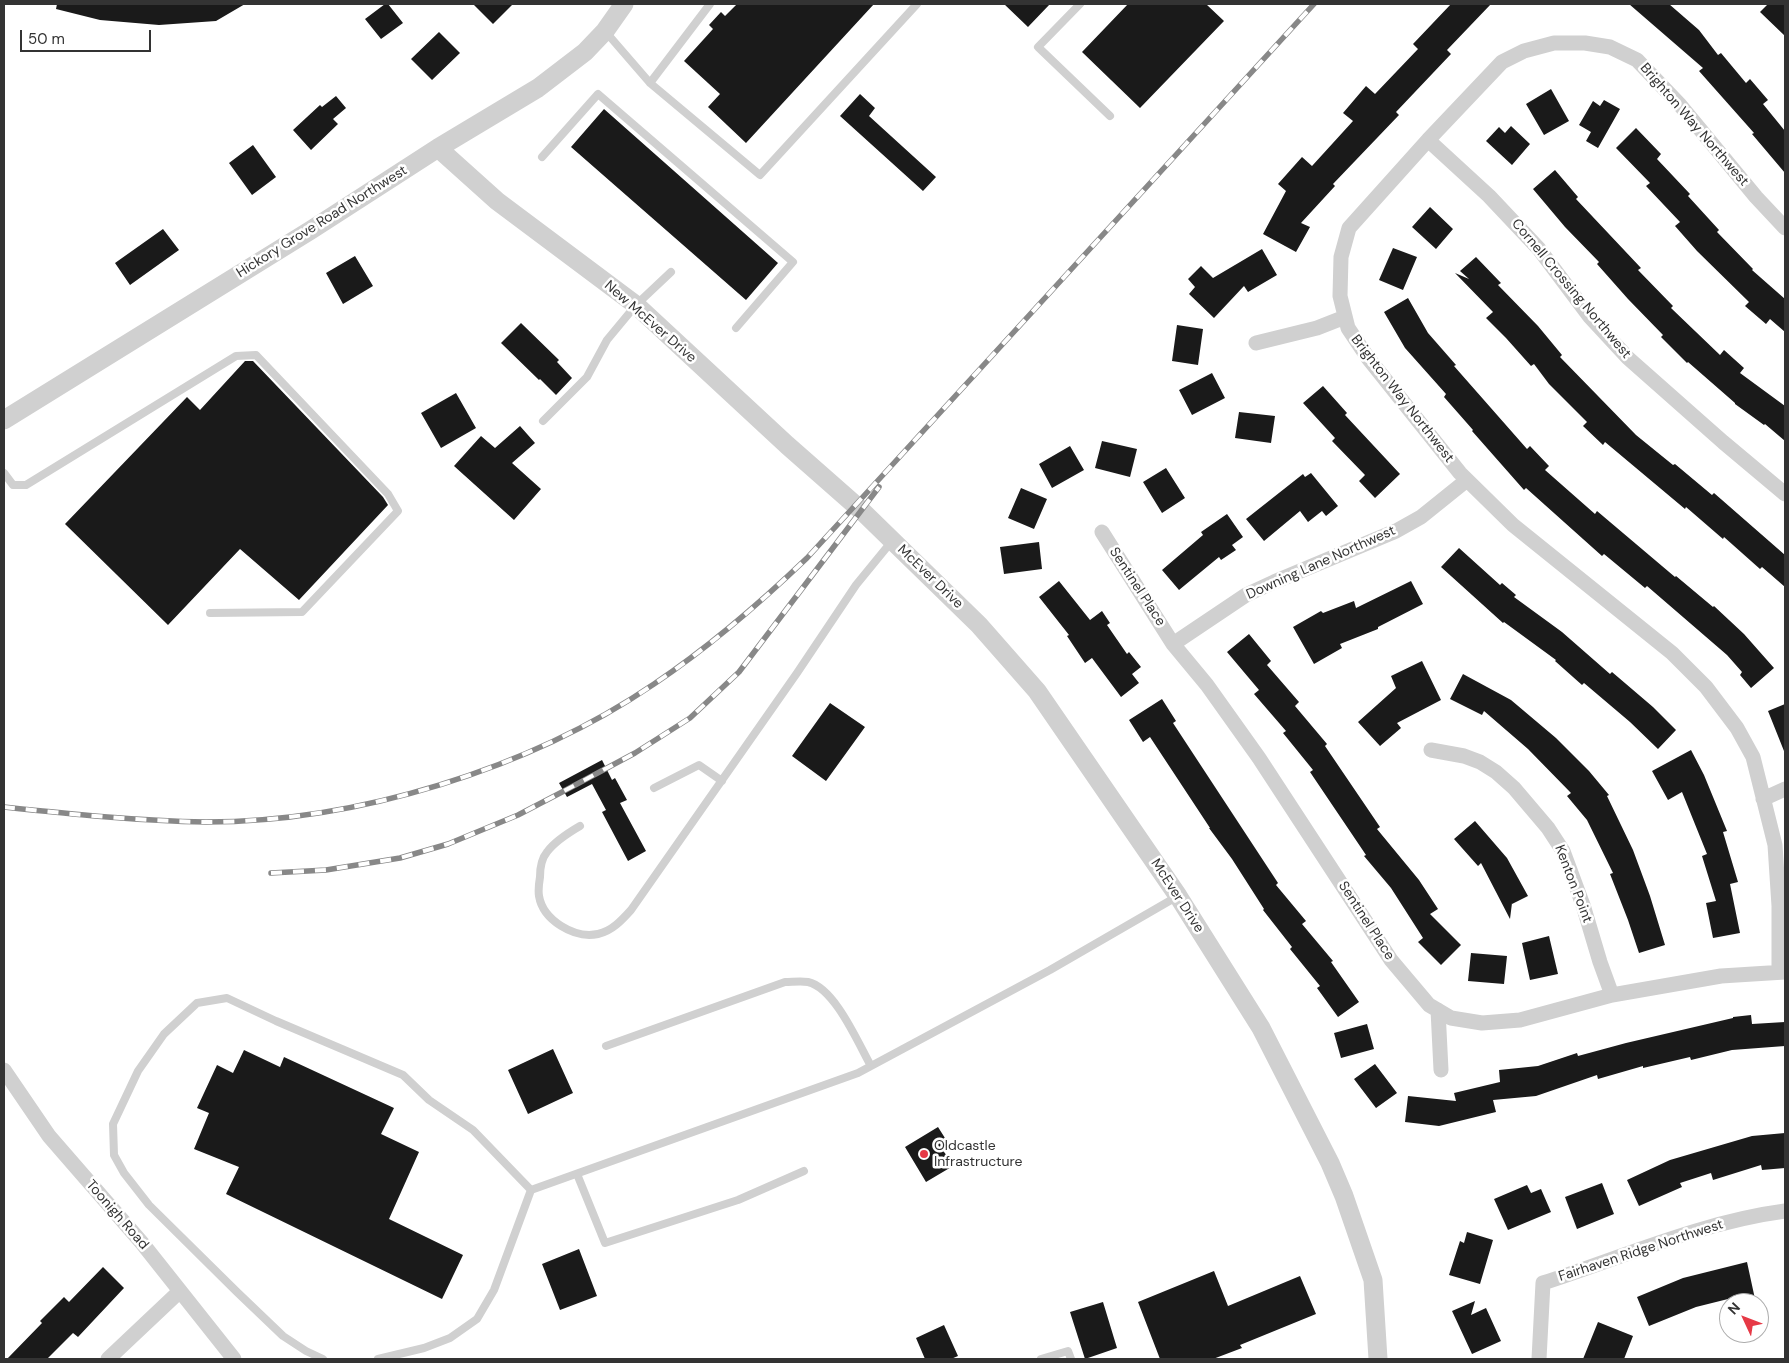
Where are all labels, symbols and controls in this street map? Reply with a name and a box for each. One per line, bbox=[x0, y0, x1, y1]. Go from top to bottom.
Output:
scale bar bbox=[22, 20, 154, 52]
text: 50 m bbox=[28, 29, 65, 49]
street label: Brighton Way Northwest bbox=[1636, 60, 1752, 190]
street label: Hickory Grove Road Northwest bbox=[234, 162, 410, 282]
street label: Cornell Crossing Northwest bbox=[1508, 216, 1634, 362]
street label: New McEver Drive bbox=[601, 277, 699, 367]
street label: Brighton Way Northwest bbox=[1347, 332, 1457, 466]
street label: Downing Lane Northwest bbox=[1244, 523, 1398, 603]
street label: McEver Drive bbox=[894, 542, 966, 612]
street label: Sentinel Place bbox=[1105, 544, 1169, 630]
street label: Kenton Point bbox=[1550, 843, 1596, 925]
street label: McEver Drive bbox=[1147, 856, 1207, 936]
street label: Sentinel Place bbox=[1334, 878, 1398, 964]
place label: Oldcastle Infrastructure bbox=[934, 1138, 1022, 1170]
marker: Oldcastle Infrastructure bbox=[918, 1148, 930, 1160]
street label: Toonigh Road bbox=[82, 1177, 152, 1253]
street label: Fairhaven Ridge Northwest bbox=[1556, 1216, 1726, 1286]
north arrow bbox=[1719, 1293, 1769, 1343]
text: N bbox=[1724, 1299, 1744, 1318]

